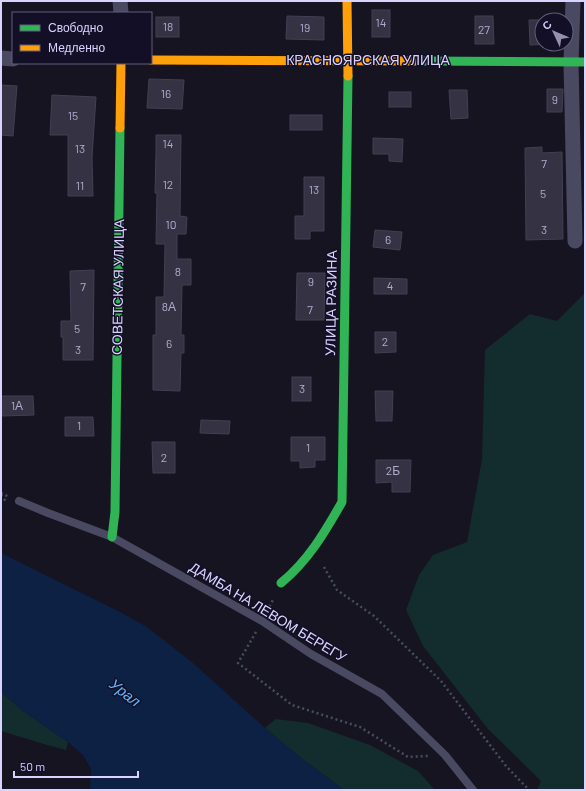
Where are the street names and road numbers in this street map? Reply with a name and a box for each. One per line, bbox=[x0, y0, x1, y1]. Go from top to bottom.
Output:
street label: КРАСНОЯРСКАЯ УЛИЦА bbox=[286, 51, 450, 68]
street label: СОВЕТСКАЯ УЛИЦА bbox=[108, 218, 127, 355]
street label: УЛИЦА РАЗИНА bbox=[321, 249, 340, 356]
street label: ДАМБА НА ЛЕВОМ БЕРЕГУ bbox=[187, 558, 350, 665]

